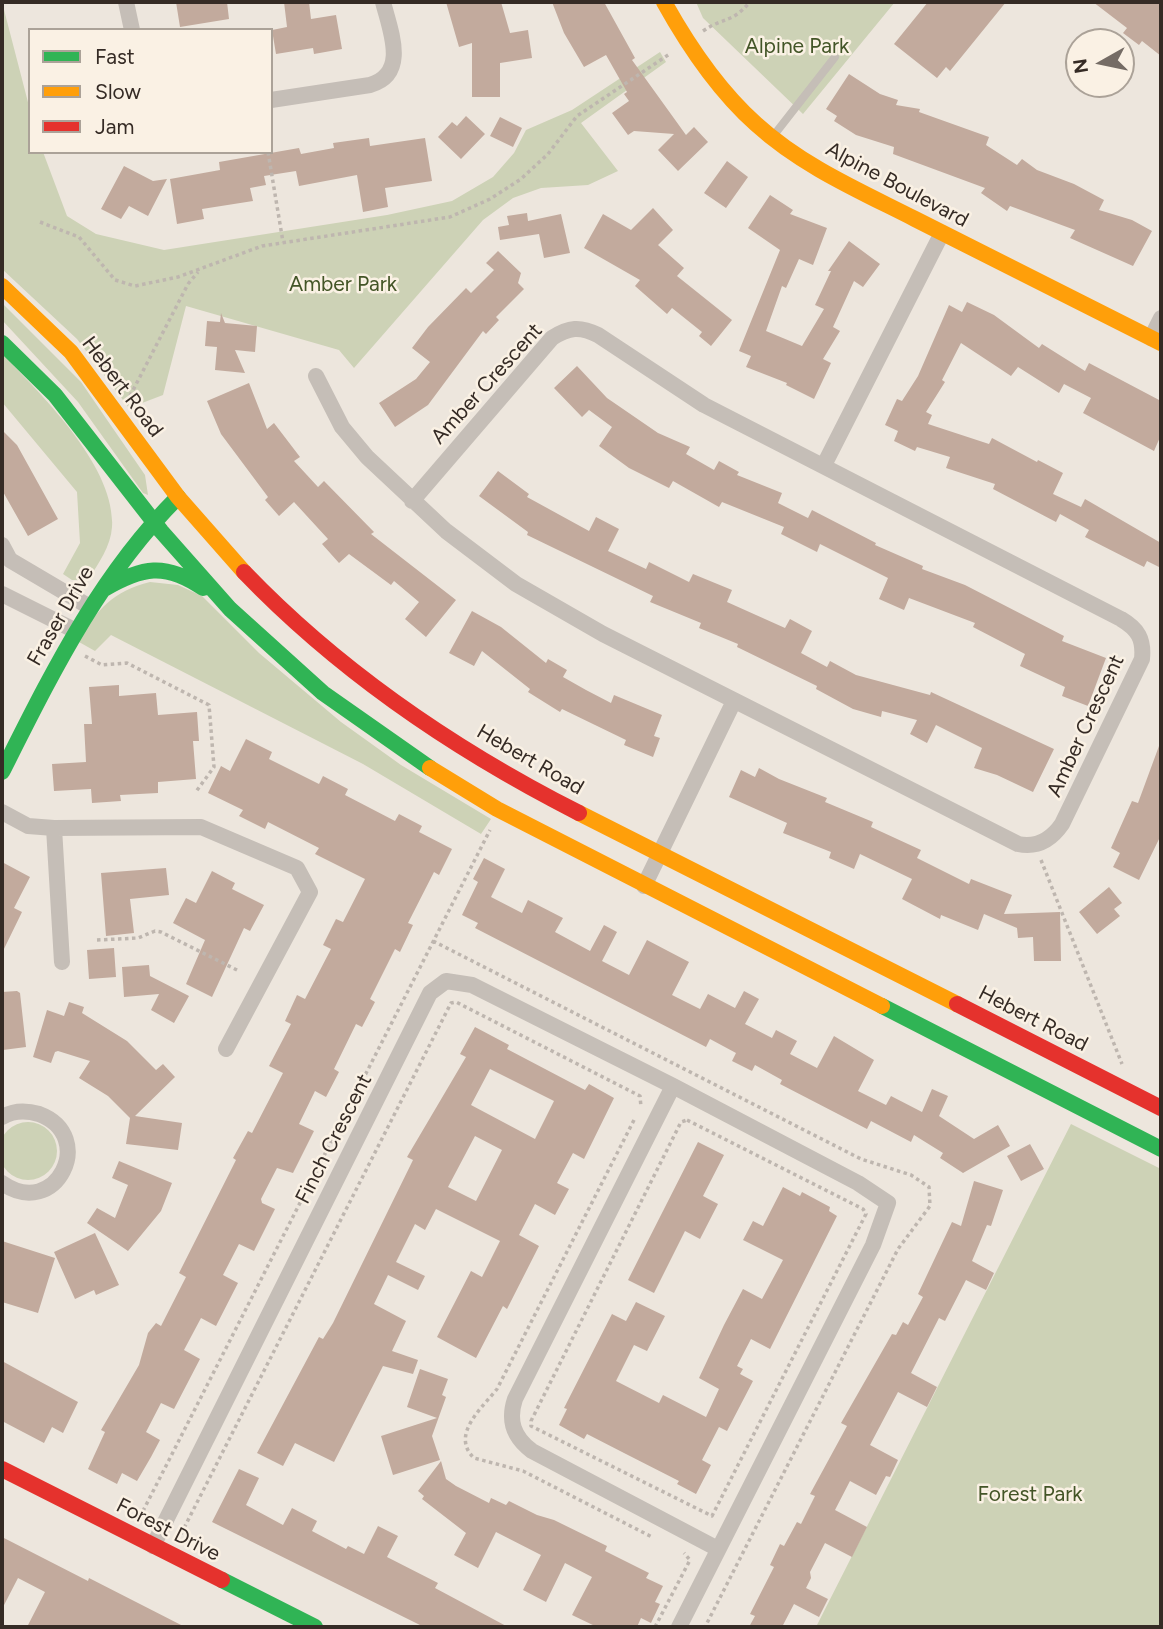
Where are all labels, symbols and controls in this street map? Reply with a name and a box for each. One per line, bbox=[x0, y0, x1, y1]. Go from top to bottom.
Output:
legend bbox=[28, 28, 273, 154]
north arrow bbox=[1065, 28, 1135, 98]
park label: Alpine Park bbox=[745, 34, 849, 60]
text: Fast bbox=[95, 44, 135, 69]
text: N bbox=[1068, 57, 1093, 75]
text: Slow bbox=[95, 79, 141, 104]
text: Jam bbox=[95, 114, 134, 139]
street label: Alpine Boulevard bbox=[821, 137, 973, 233]
park label: Amber Park bbox=[289, 272, 397, 298]
street label: Amber Crescent bbox=[426, 318, 548, 450]
street label: Hebert Road bbox=[76, 332, 168, 442]
street label: Fraser Drive bbox=[22, 562, 100, 670]
street label: Amber Crescent bbox=[1042, 651, 1130, 801]
street label: Hebert Road bbox=[472, 719, 588, 801]
street label: Hebert Road bbox=[974, 981, 1092, 1057]
street label: Finch Crescent bbox=[290, 1070, 378, 1208]
park label: Forest Park bbox=[978, 1482, 1082, 1508]
street label: Forest Drive bbox=[112, 1493, 224, 1567]

